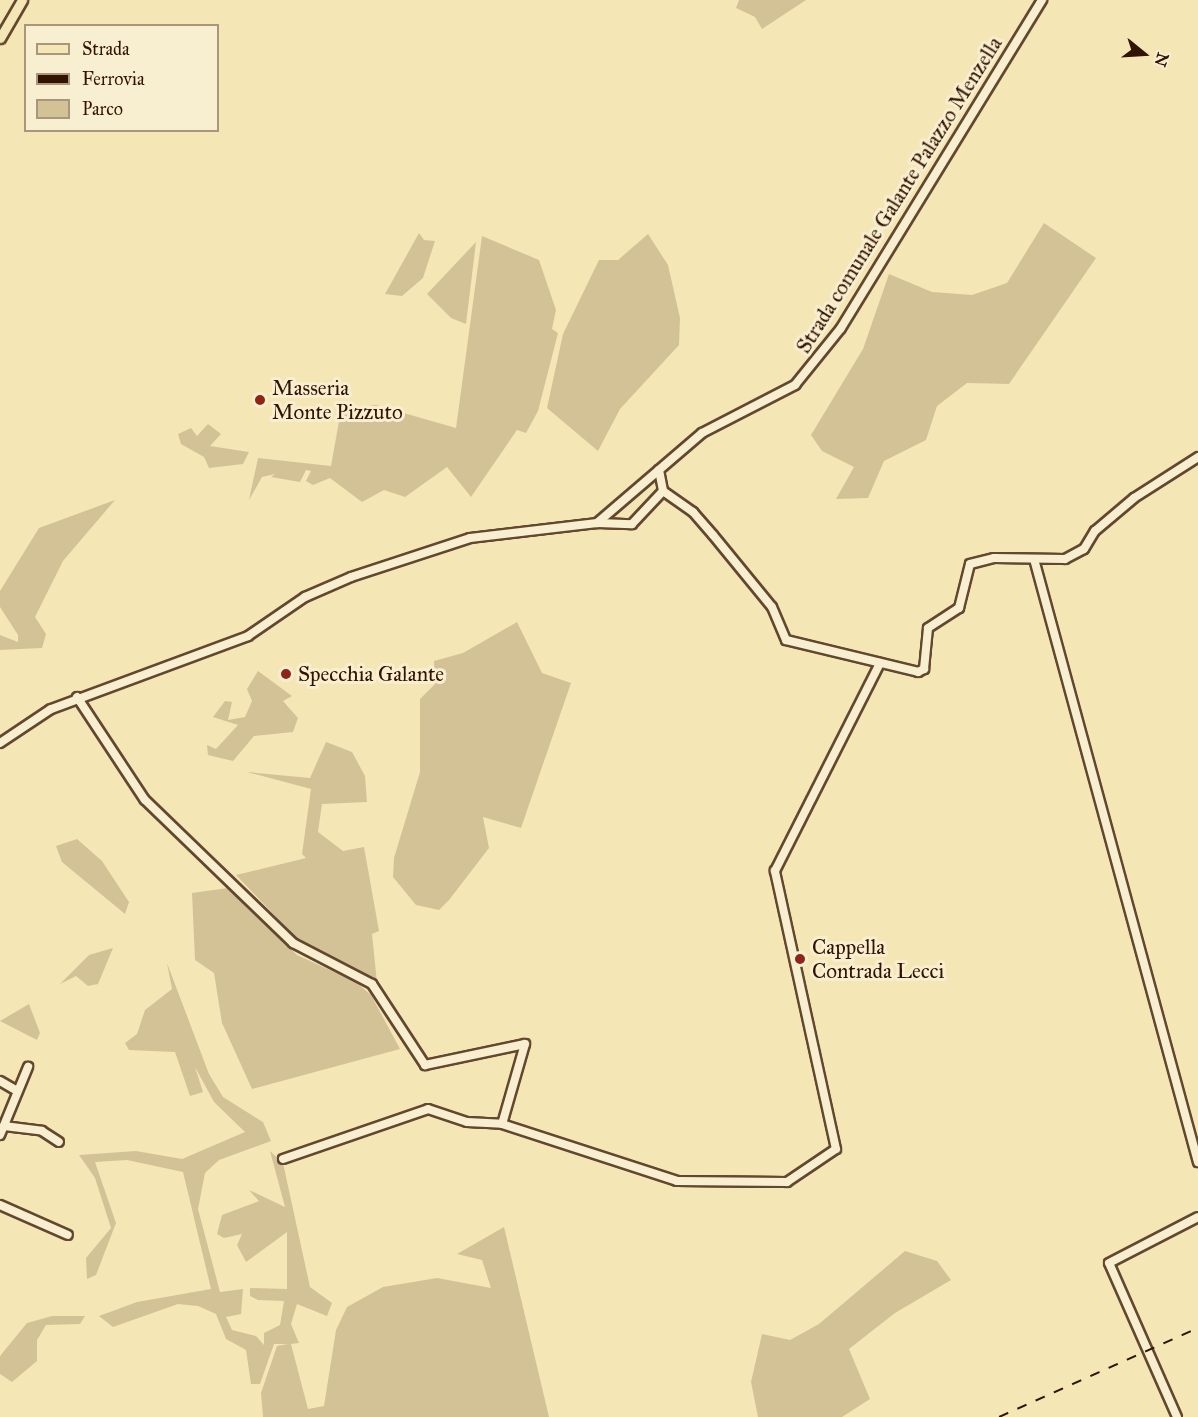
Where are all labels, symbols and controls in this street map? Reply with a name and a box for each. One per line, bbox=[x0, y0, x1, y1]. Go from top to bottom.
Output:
legend bbox=[24, 24, 219, 132]
north arrow bbox=[1114, 24, 1174, 84]
street label: Strada comunale Galante Palazzo Menzella bbox=[791, 32, 1007, 358]
text: Strada bbox=[82, 38, 130, 60]
text: N bbox=[1150, 50, 1173, 69]
text: Ferrovia bbox=[82, 68, 145, 90]
text: Parco bbox=[82, 98, 123, 120]
place label: Masseria Monte Pizzuto bbox=[272, 375, 403, 425]
marker: Masseria Monte Pizzuto bbox=[253, 393, 267, 407]
place label: Specchia Galante bbox=[298, 661, 444, 687]
marker: Specchia Galante bbox=[279, 667, 293, 681]
place label: Cappella Contrada Lecci bbox=[812, 934, 944, 984]
marker: Cappella Contrada Lecci bbox=[793, 952, 807, 966]

